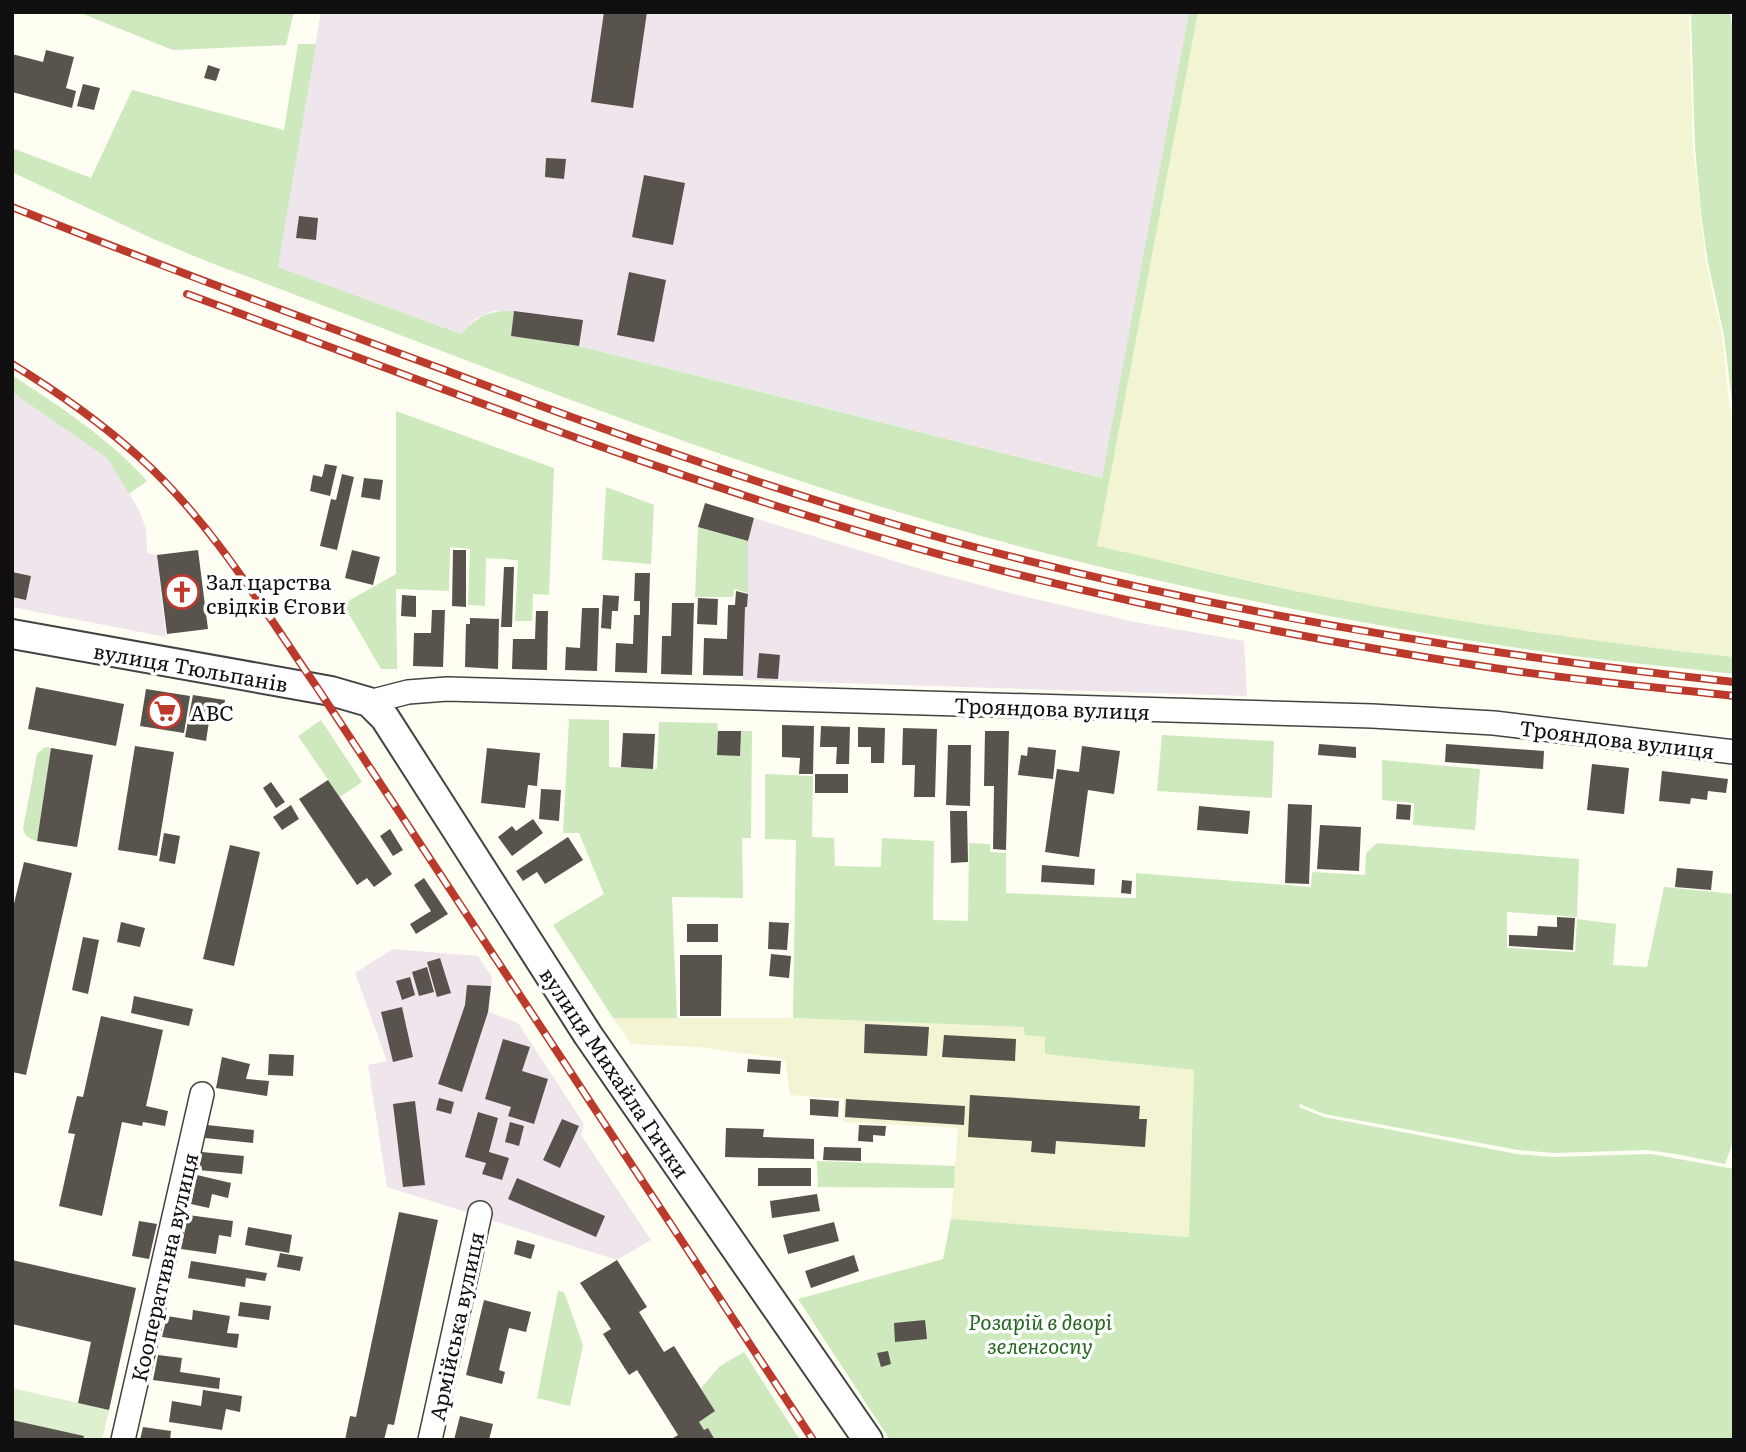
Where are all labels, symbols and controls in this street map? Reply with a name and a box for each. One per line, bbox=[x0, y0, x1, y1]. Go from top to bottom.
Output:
place label: Зал царства свідків Єгови bbox=[206, 565, 346, 620]
church icon: Зал царства свідків Єгови bbox=[163, 573, 201, 611]
street label: вулиця Тюльпанів bbox=[91, 634, 291, 698]
street label: Трояндова вулиця bbox=[953, 688, 1151, 726]
supermarket icon: ABC bbox=[146, 692, 184, 730]
place label: ABC bbox=[190, 696, 234, 727]
street label: Трояндова вулиця bbox=[1518, 711, 1716, 765]
street label: вулиця Михайла Гички bbox=[534, 960, 698, 1184]
street label: Кооперативна вулиця bbox=[122, 1149, 204, 1385]
street label: Армійська вулиця bbox=[420, 1229, 490, 1423]
park label: Розарій в дворі зеленгоспу bbox=[968, 1305, 1113, 1360]

